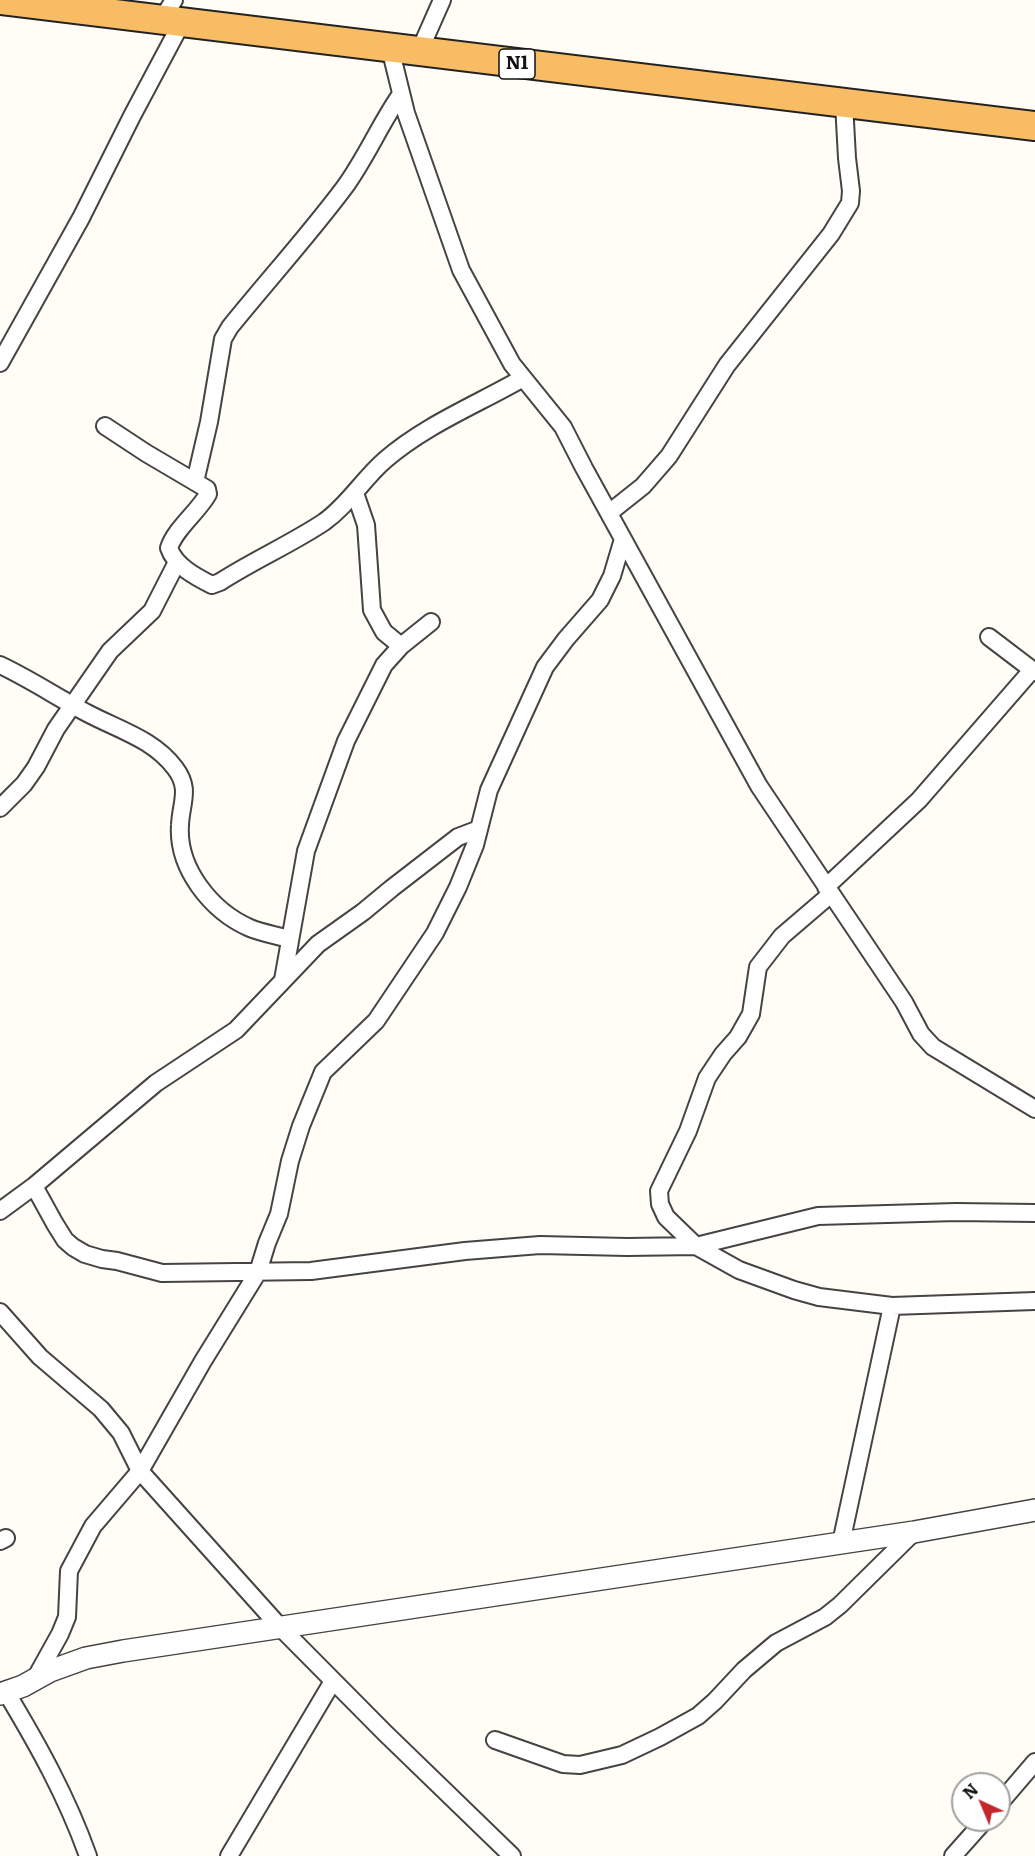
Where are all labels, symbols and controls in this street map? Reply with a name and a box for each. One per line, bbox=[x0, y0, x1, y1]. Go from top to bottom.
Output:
road number: N1 bbox=[499, 49, 535, 79]
north arrow bbox=[951, 1772, 1011, 1832]
text: N bbox=[957, 1777, 983, 1804]

